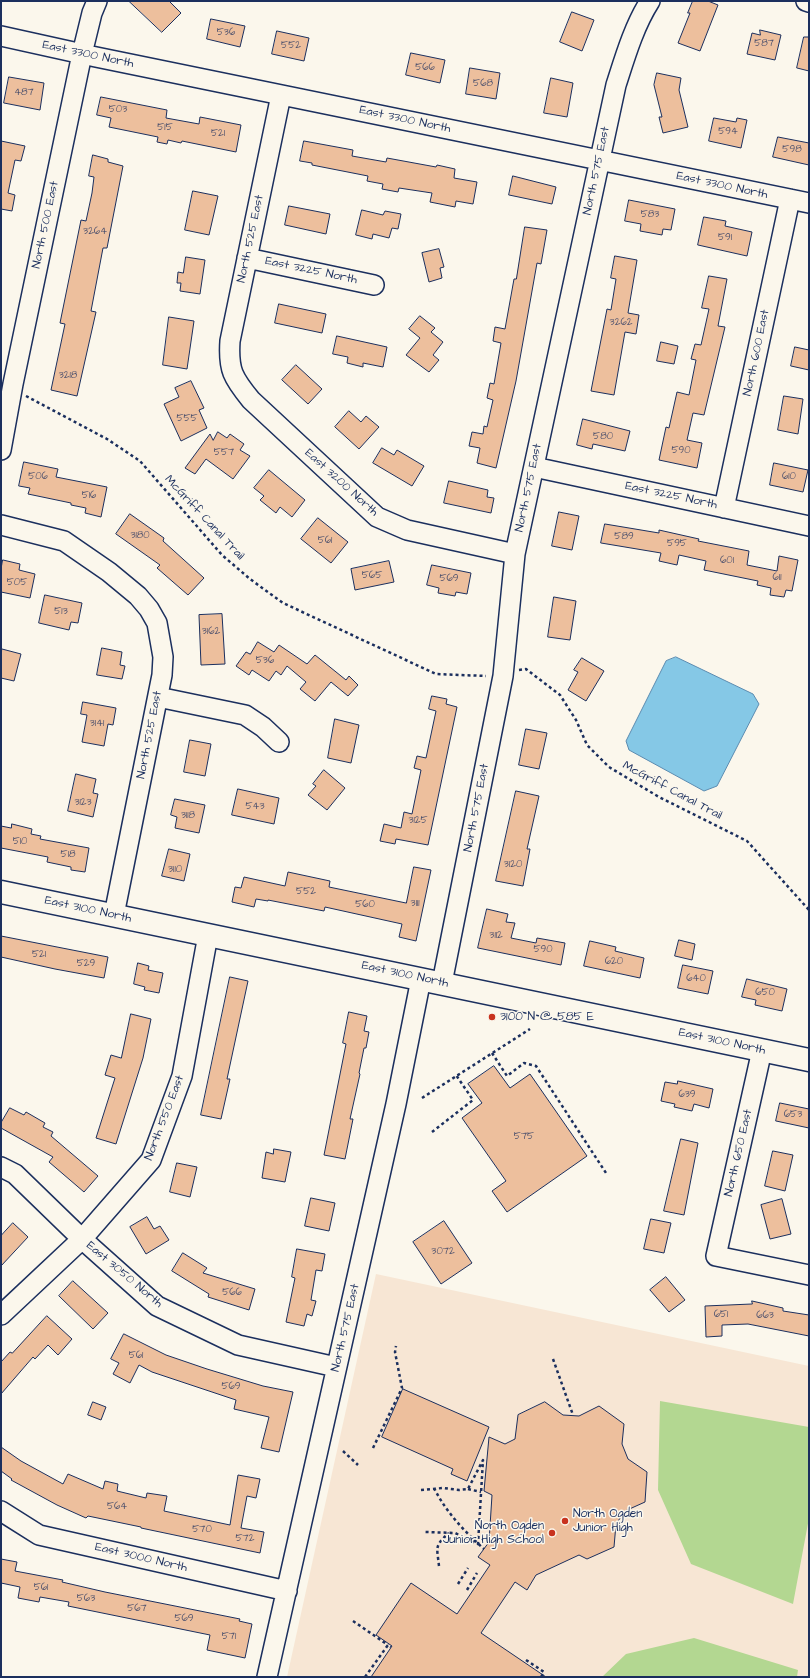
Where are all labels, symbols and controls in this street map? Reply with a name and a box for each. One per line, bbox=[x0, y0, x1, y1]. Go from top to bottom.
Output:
house number: 536 bbox=[217, 27, 235, 39]
street label: East 3300 North bbox=[41, 38, 135, 72]
house number: 587 bbox=[754, 38, 774, 50]
house number: 552 bbox=[281, 40, 301, 52]
house number: 566 bbox=[415, 62, 435, 74]
house number: 568 bbox=[473, 78, 493, 90]
house number: 487 bbox=[14, 87, 34, 99]
street label: East 3300 North bbox=[358, 103, 452, 137]
house number: 503 bbox=[109, 104, 127, 116]
house number: 515 bbox=[157, 122, 173, 134]
street label: North 575 East bbox=[581, 126, 613, 216]
house number: 594 bbox=[718, 126, 738, 138]
house number: 521 bbox=[211, 128, 225, 140]
house number: 598 bbox=[782, 144, 802, 156]
street label: East 3300 North bbox=[675, 169, 769, 203]
street label: North 500 East bbox=[30, 180, 62, 270]
street label: North 525 East bbox=[235, 194, 267, 284]
house number: 583 bbox=[641, 209, 659, 221]
house number: 3264 bbox=[83, 226, 107, 238]
house number: 591 bbox=[718, 232, 732, 244]
street label: East 3225 North bbox=[264, 254, 358, 288]
street label: North 600 East bbox=[741, 308, 773, 398]
house number: 3262 bbox=[610, 317, 632, 329]
house number: 3218 bbox=[59, 370, 77, 382]
house number: 555 bbox=[176, 413, 198, 425]
house number: 580 bbox=[593, 431, 613, 443]
street label: North 575 East bbox=[513, 443, 545, 533]
house number: 590 bbox=[671, 445, 691, 457]
street label: East 3200 North bbox=[301, 446, 381, 520]
house number: 557 bbox=[214, 447, 234, 459]
house number: 506 bbox=[28, 471, 48, 483]
house number: 610 bbox=[782, 471, 796, 483]
street label: McGriff Canal Trail bbox=[161, 473, 247, 563]
street label: East 3225 North bbox=[624, 479, 718, 513]
house number: 516 bbox=[82, 490, 96, 502]
house number: 3180 bbox=[130, 530, 150, 542]
house number: 589 bbox=[614, 531, 634, 543]
house number: 561 bbox=[318, 535, 332, 547]
house number: 595 bbox=[667, 538, 687, 550]
house number: 601 bbox=[720, 555, 734, 567]
house number: 565 bbox=[362, 570, 382, 582]
house number: 611 bbox=[773, 572, 781, 584]
house number: 569 bbox=[439, 573, 459, 585]
house number: 505 bbox=[7, 577, 27, 589]
house number: 513 bbox=[54, 606, 68, 618]
house number: 3162 bbox=[202, 626, 220, 638]
house number: 536 bbox=[256, 655, 274, 667]
street label: North 525 East bbox=[134, 690, 166, 780]
house number: 3141 bbox=[90, 718, 104, 730]
street label: McGriff Canal Trail bbox=[620, 759, 724, 823]
street label: North 575 East bbox=[461, 763, 493, 853]
house number: 3123 bbox=[74, 797, 92, 809]
house number: 543 bbox=[246, 801, 264, 813]
house number: 3118 bbox=[181, 810, 195, 822]
house number: 3125 bbox=[408, 815, 428, 827]
house number: 510 bbox=[13, 836, 27, 848]
house number: 518 bbox=[61, 849, 75, 861]
house number: 3120 bbox=[504, 859, 522, 871]
house number: 3110 bbox=[168, 864, 182, 876]
house number: 552 bbox=[296, 886, 316, 898]
street label: East 3100 North bbox=[43, 894, 133, 926]
house number: 3111 bbox=[411, 898, 419, 910]
house number: 560 bbox=[355, 899, 375, 911]
house number: 3112 bbox=[489, 930, 503, 942]
house number: 590 bbox=[533, 944, 553, 956]
house number: 521 bbox=[32, 949, 46, 961]
house number: 620 bbox=[605, 956, 623, 968]
house number: 529 bbox=[77, 958, 95, 970]
street label: East 3100 North bbox=[360, 959, 450, 991]
house number: 640 bbox=[686, 973, 706, 985]
house number: 650 bbox=[755, 987, 775, 999]
place label: 3100 N @ 585 E bbox=[500, 1010, 594, 1024]
marker: 3100 N @ 585 E bbox=[487, 1012, 497, 1022]
street label: East 3100 North bbox=[677, 1026, 767, 1058]
street label: North 550 East bbox=[142, 1073, 188, 1163]
house number: 639 bbox=[678, 1089, 696, 1101]
street label: North 650 East bbox=[722, 1108, 756, 1198]
house number: 653 bbox=[784, 1109, 802, 1121]
house number: 575 bbox=[514, 1131, 534, 1143]
street label: East 3050 North bbox=[83, 1239, 165, 1311]
house number: 3072 bbox=[431, 1246, 455, 1258]
street label: North 575 East bbox=[329, 1283, 363, 1373]
house number: 566 bbox=[222, 1287, 242, 1299]
house number: 651 bbox=[714, 1309, 728, 1321]
house number: 663 bbox=[756, 1310, 774, 1322]
house number: 561 bbox=[129, 1350, 143, 1362]
house number: 569 bbox=[221, 1381, 241, 1393]
house number: 564 bbox=[107, 1501, 127, 1513]
place label: North Ogden Junior High bbox=[573, 1507, 642, 1535]
marker: North Ogden Junior High bbox=[560, 1516, 570, 1526]
place label: North Ogden Junior High School bbox=[443, 1519, 544, 1547]
house number: 570 bbox=[192, 1524, 212, 1536]
marker: North Ogden Junior High School bbox=[547, 1528, 557, 1538]
house number: 572 bbox=[236, 1533, 254, 1545]
street label: East 3000 North bbox=[93, 1540, 189, 1576]
house number: 561 bbox=[34, 1582, 48, 1594]
house number: 563 bbox=[77, 1593, 95, 1605]
house number: 567 bbox=[127, 1603, 147, 1615]
house number: 569 bbox=[174, 1613, 194, 1625]
house number: 571 bbox=[222, 1631, 236, 1643]

